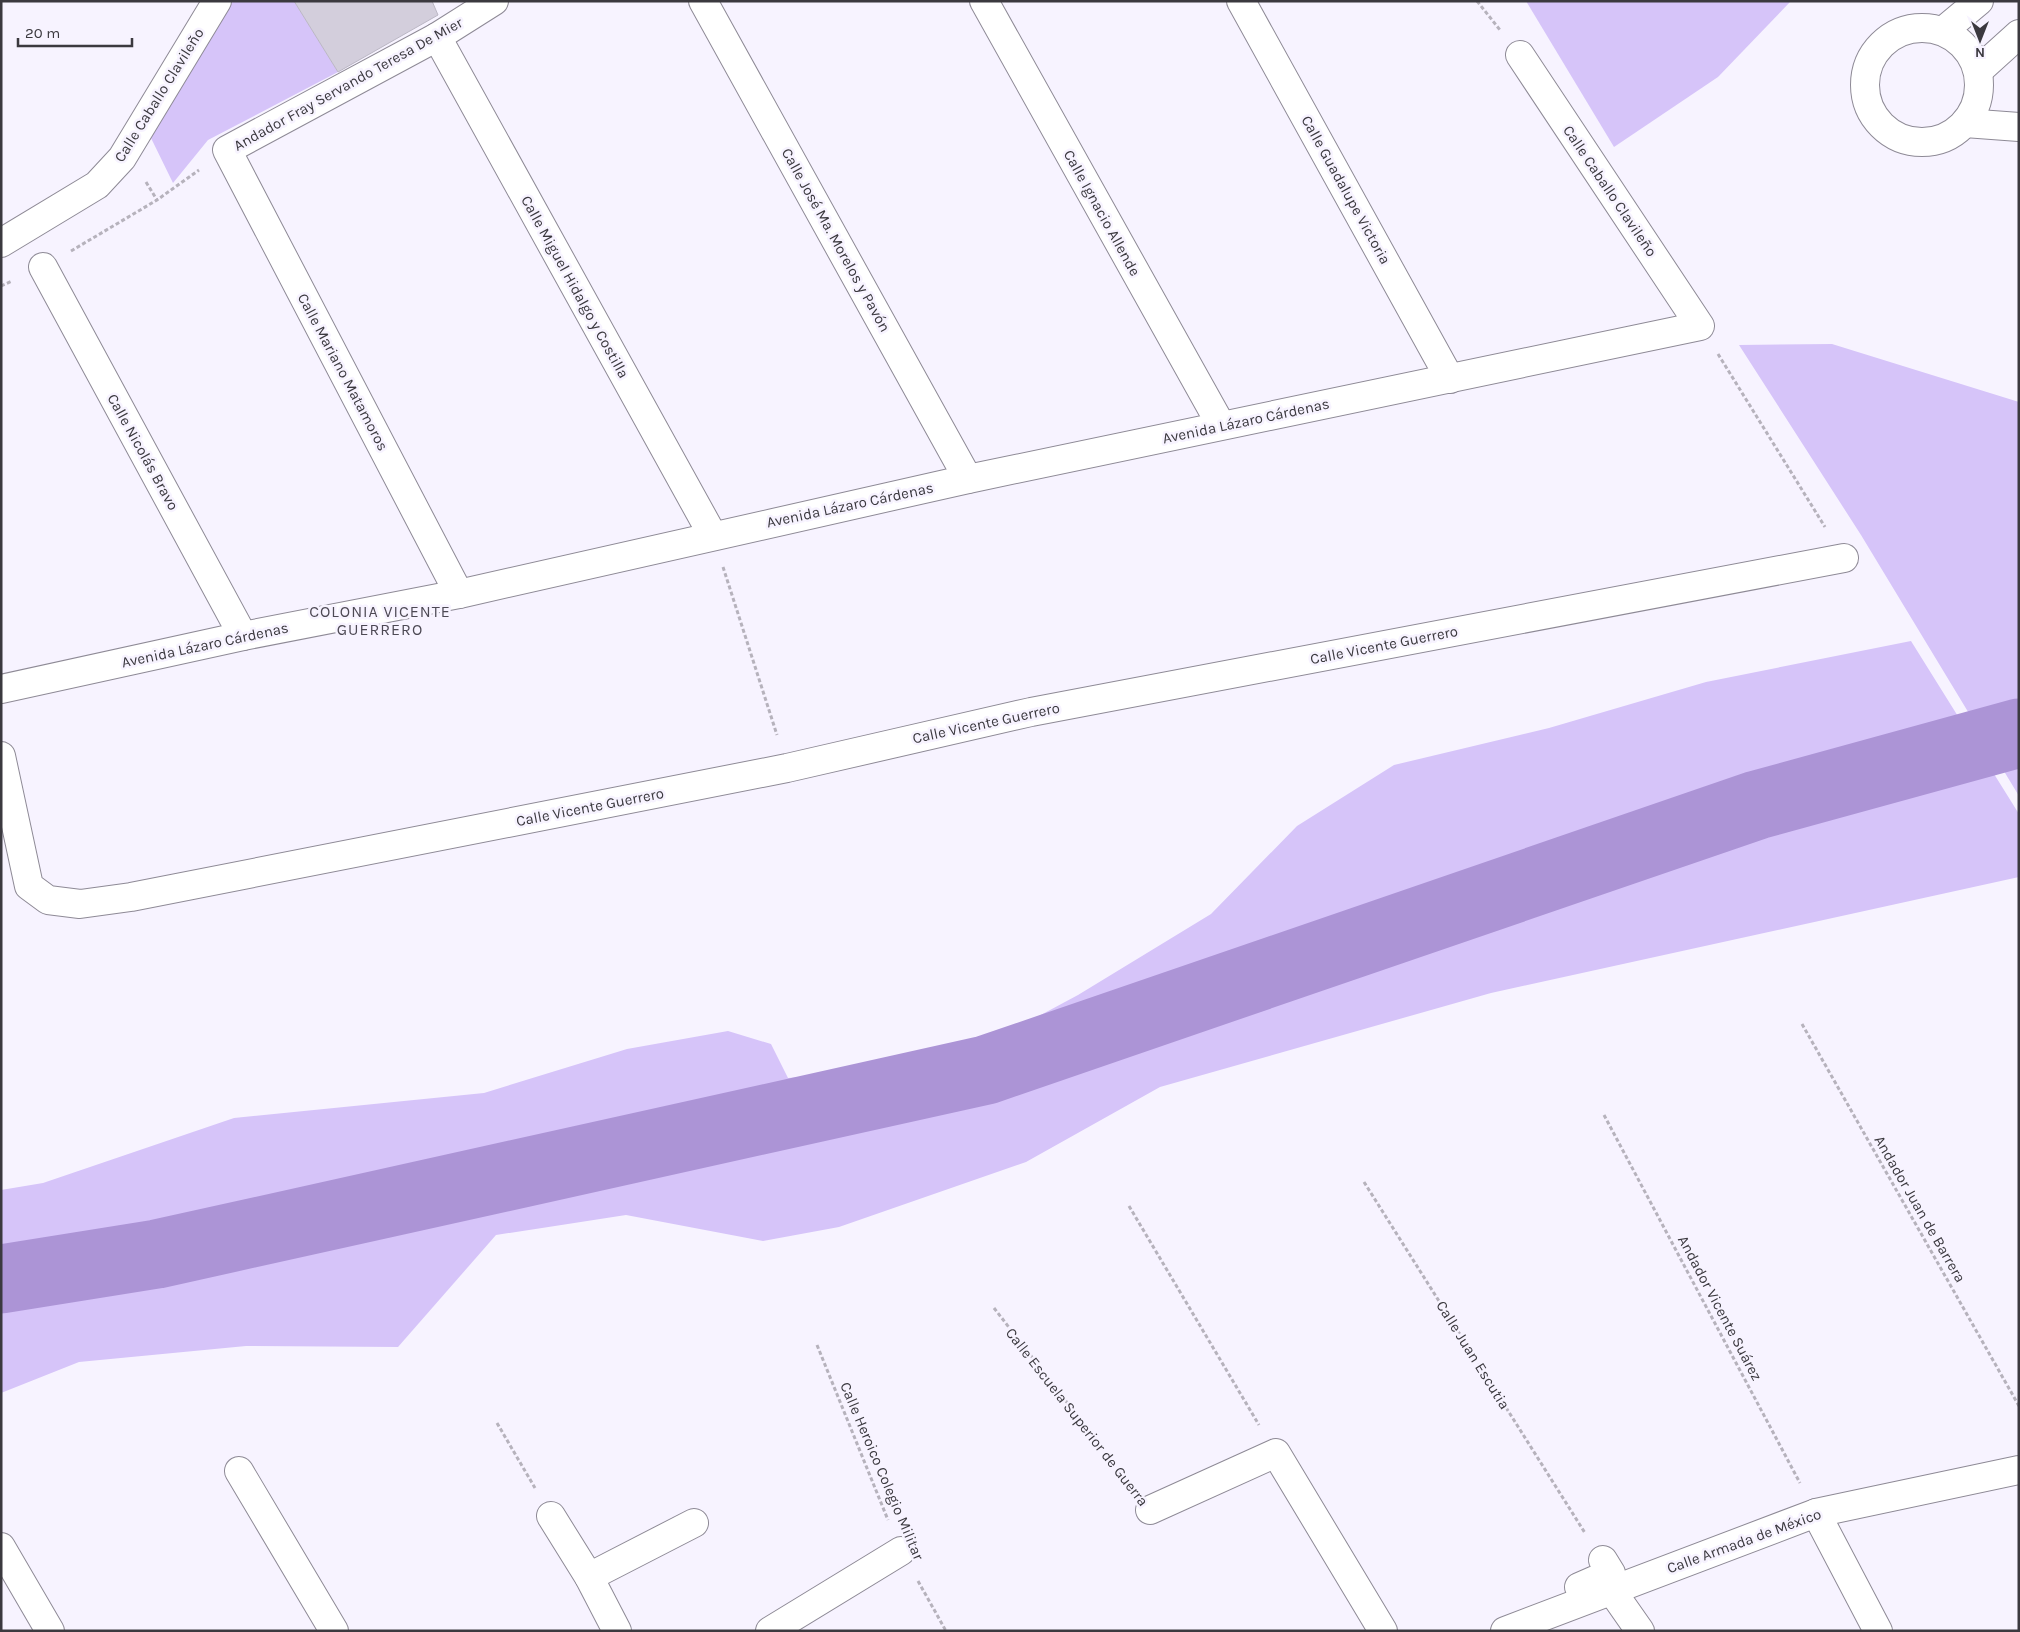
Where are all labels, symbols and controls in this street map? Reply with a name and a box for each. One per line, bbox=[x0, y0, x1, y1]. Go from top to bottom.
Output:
street label: Andador Fray Servando Teresa De Mier bbox=[230, 13, 466, 155]
scale bar bbox=[18, 15, 131, 47]
north arrow bbox=[1955, 15, 2005, 65]
text: 20 m bbox=[25, 24, 60, 42]
street label: Calle Caballo Clavileño bbox=[110, 25, 208, 165]
text: N bbox=[1975, 44, 1985, 61]
street label: Calle Guadalupe Victoria bbox=[1298, 113, 1394, 267]
street label: Calle Caballo Clavileño bbox=[1559, 122, 1661, 260]
street label: Calle José Ma. Morelos y Pavón bbox=[778, 145, 894, 335]
street label: Calle Ignacio Allende bbox=[1060, 147, 1144, 279]
street label: Calle Miguel Hidalgo y Costilla bbox=[517, 193, 633, 381]
street label: Calle Mariano Matamoros bbox=[294, 290, 392, 454]
street label: Calle Nicolás Bravo bbox=[104, 391, 182, 513]
street label: Avenida Lázaro Cárdenas bbox=[1161, 394, 1331, 448]
street label: Avenida Lázaro Cárdenas bbox=[765, 478, 935, 532]
district label: COLONIA VICENTE GUERRERO bbox=[309, 602, 451, 639]
street label: Avenida Lázaro Cárdenas bbox=[120, 618, 290, 672]
street label: Calle Vicente Guerrero bbox=[1309, 622, 1459, 668]
street label: Calle Vicente Guerrero bbox=[911, 699, 1061, 747]
street label: Calle Vicente Guerrero bbox=[515, 784, 665, 830]
street label: Andador Juan de Barrera bbox=[1870, 1132, 1970, 1286]
street label: Andador Vicente Suárez bbox=[1674, 1232, 1766, 1384]
street label: Calle Juan Escutia bbox=[1432, 1297, 1514, 1413]
street label: Calle Escuela Superior de Guerra bbox=[1002, 1324, 1152, 1510]
street label: Calle Heroico Colegio Militar bbox=[836, 1379, 928, 1563]
street label: Calle Armada de México bbox=[1664, 1505, 1824, 1577]

